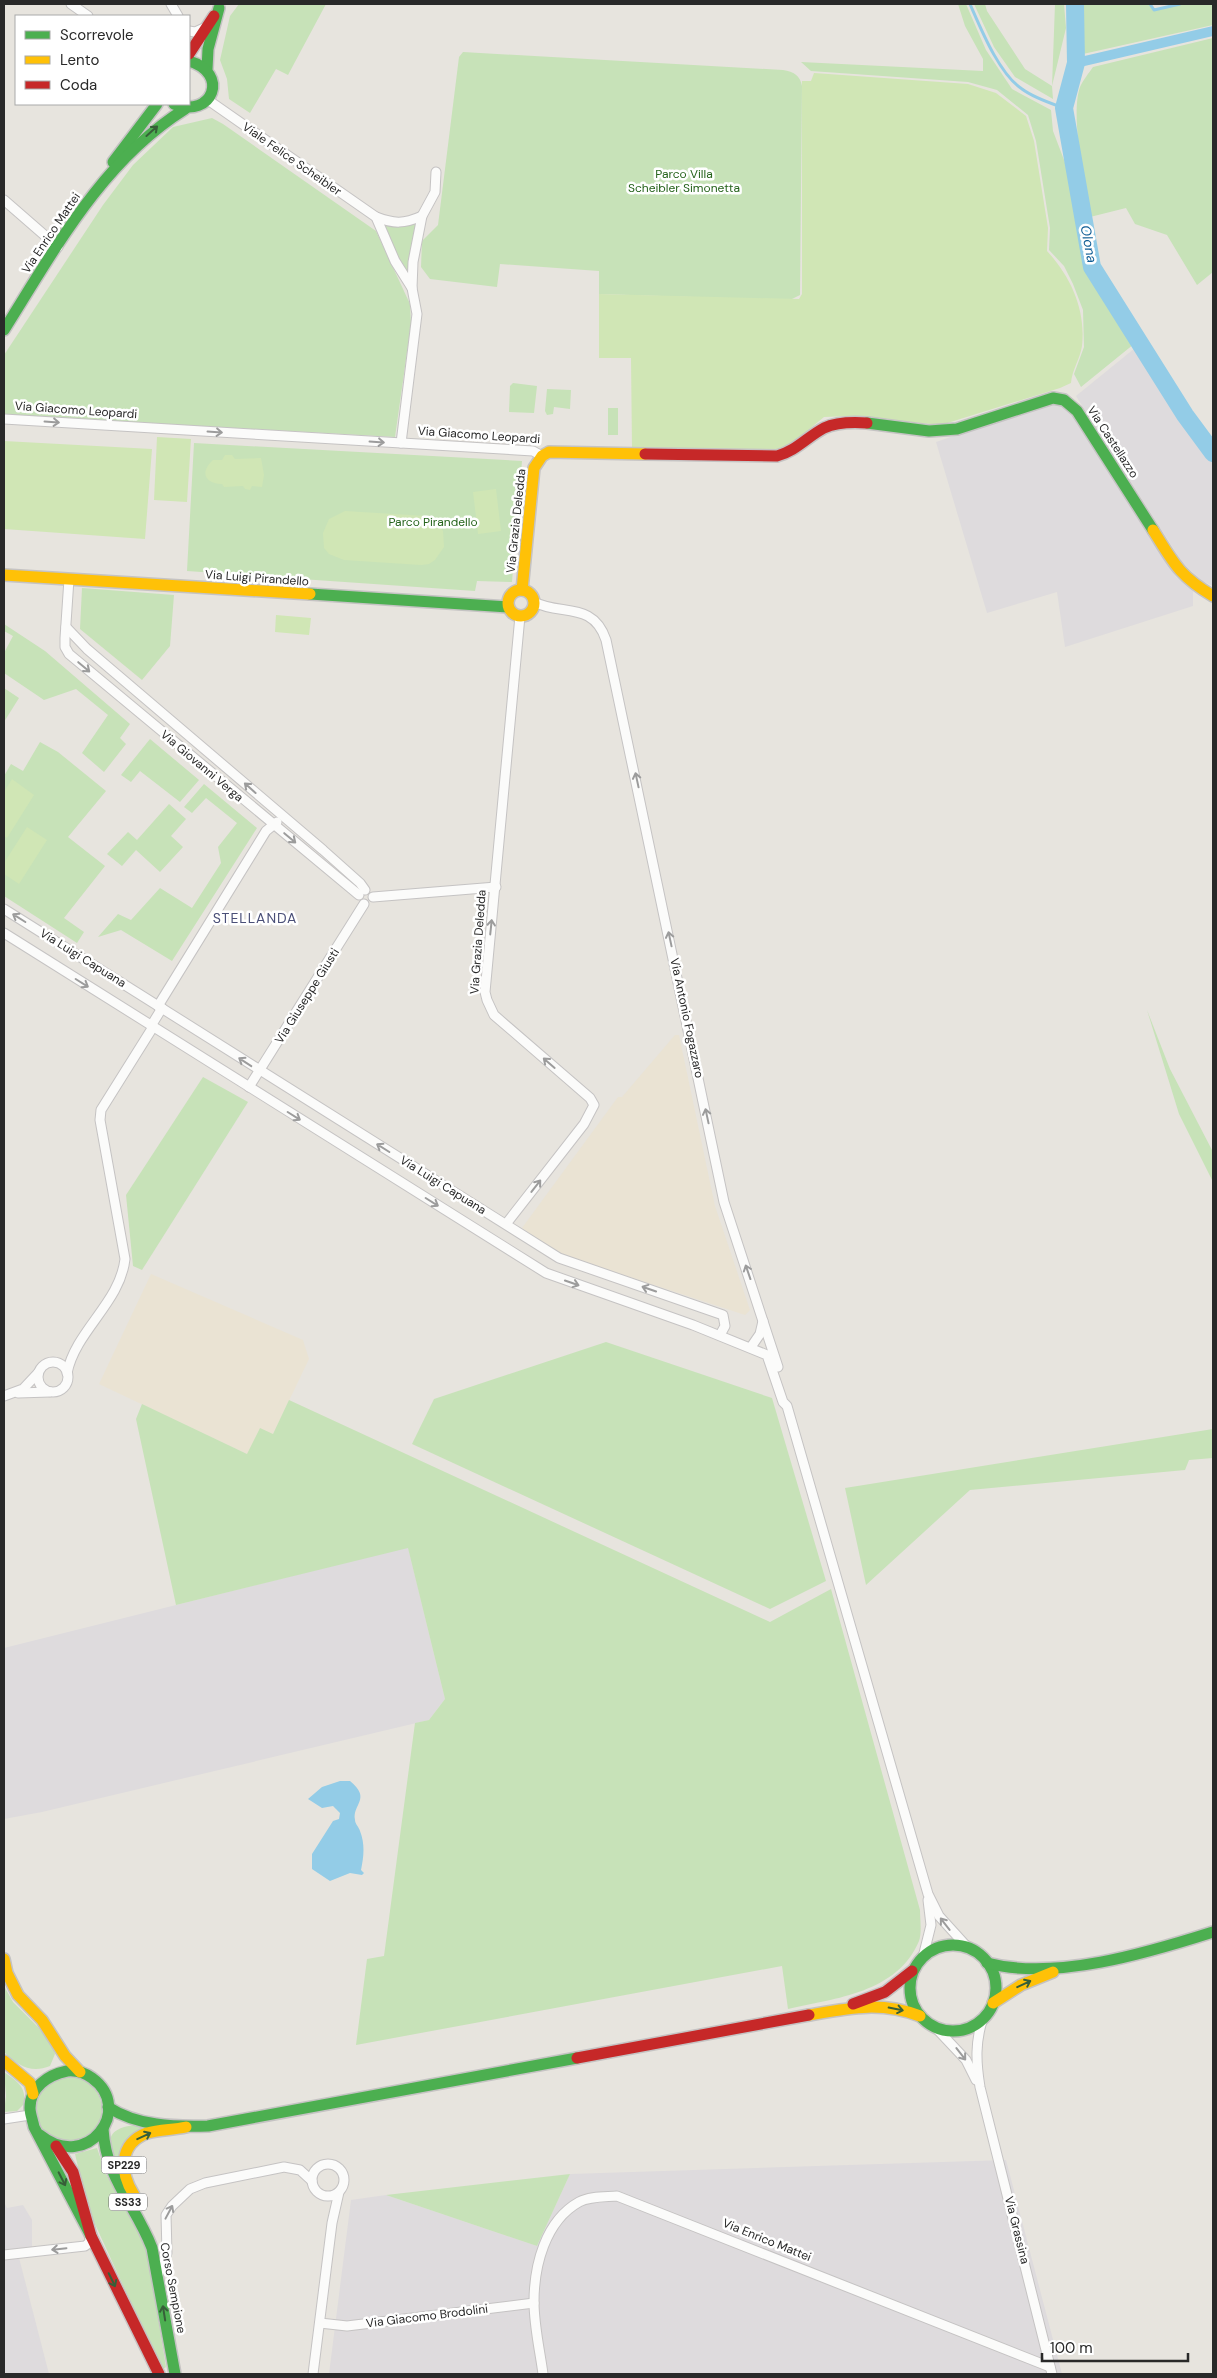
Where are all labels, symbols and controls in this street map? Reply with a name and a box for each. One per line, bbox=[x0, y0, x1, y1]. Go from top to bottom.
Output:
legend bbox=[15, 15, 190, 105]
text: Scorrevole bbox=[60, 25, 134, 45]
text: Lento bbox=[60, 50, 99, 70]
text: Coda bbox=[60, 75, 97, 95]
street label: Viale Felice Scheibler bbox=[239, 119, 345, 200]
one-way arrow bbox=[145, 125, 158, 137]
park label: Parco Villa Scheibler Simonetta bbox=[628, 166, 740, 196]
street label: Via Enrico Mattei bbox=[18, 189, 84, 277]
water label: Olona bbox=[1077, 224, 1102, 265]
street label: Via Giacomo Leopardi bbox=[14, 398, 138, 422]
street label: Via Castellazzo bbox=[1084, 403, 1142, 481]
one-way arrow bbox=[44, 417, 60, 427]
street label: Via Giacomo Leopardi bbox=[417, 423, 541, 447]
one-way arrow bbox=[206, 428, 222, 437]
one-way arrow bbox=[369, 437, 385, 447]
street label: Via Grazia Deledda bbox=[503, 468, 529, 574]
park label: Parco Pirandello bbox=[388, 514, 478, 530]
street label: Via Luigi Pirandello bbox=[205, 566, 309, 590]
one-way arrow bbox=[78, 661, 91, 673]
street label: Via Giovanni Verga bbox=[157, 727, 247, 805]
one-way arrow bbox=[631, 773, 641, 789]
one-way arrow bbox=[243, 782, 256, 794]
one-way arrow bbox=[283, 833, 296, 844]
street label: Via Grazia Deledda bbox=[466, 889, 490, 995]
district label: STELLANDA bbox=[213, 909, 297, 927]
one-way arrow bbox=[13, 913, 27, 923]
one-way arrow bbox=[487, 920, 496, 936]
street label: Via Luigi Capuana bbox=[37, 925, 129, 991]
one-way arrow bbox=[665, 932, 675, 948]
street label: Via Giuseppe Giusti bbox=[271, 945, 343, 1047]
street label: Via Antonio Fogazzaro bbox=[666, 957, 708, 1079]
one-way arrow bbox=[75, 978, 89, 988]
one-way arrow bbox=[239, 1056, 253, 1066]
one-way arrow bbox=[543, 1057, 556, 1068]
one-way arrow bbox=[701, 1108, 711, 1124]
one-way arrow bbox=[287, 1111, 301, 1121]
one-way arrow bbox=[377, 1142, 391, 1152]
street label: Via Luigi Capuana bbox=[397, 1152, 489, 1218]
one-way arrow bbox=[531, 1179, 541, 1193]
one-way arrow bbox=[424, 1197, 438, 1207]
one-way arrow bbox=[743, 1265, 752, 1281]
one-way arrow bbox=[564, 1279, 579, 1288]
one-way arrow bbox=[641, 1284, 657, 1294]
one-way arrow bbox=[940, 1918, 951, 1931]
one-way arrow bbox=[1016, 1979, 1031, 1989]
one-way arrow bbox=[888, 2004, 904, 2014]
one-way arrow bbox=[956, 2047, 967, 2060]
one-way arrow bbox=[136, 2131, 151, 2141]
road number: SP229 bbox=[102, 2156, 146, 2174]
one-way arrow bbox=[58, 2171, 67, 2186]
road number: SS33 bbox=[109, 2194, 147, 2210]
street label: Via Grassina bbox=[1001, 2195, 1033, 2265]
one-way arrow bbox=[164, 2204, 174, 2219]
street label: Via Enrico Mattei bbox=[720, 2215, 814, 2265]
street label: Corso Sempione bbox=[156, 2241, 190, 2335]
one-way arrow bbox=[51, 2244, 67, 2254]
one-way arrow bbox=[108, 2272, 118, 2287]
street label: Via Giacomo Brodolini bbox=[365, 2301, 489, 2331]
one-way arrow bbox=[159, 2305, 169, 2321]
scale bar bbox=[1042, 2330, 1188, 2362]
text: 100 m bbox=[1050, 2338, 1093, 2358]

